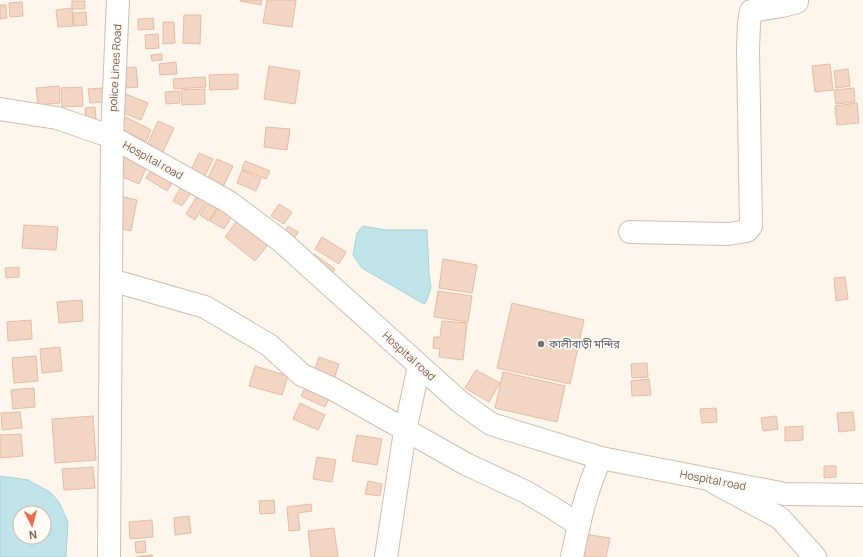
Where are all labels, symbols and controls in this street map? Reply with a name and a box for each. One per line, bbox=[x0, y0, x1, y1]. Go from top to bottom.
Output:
street label: police Lines Road bbox=[105, 24, 124, 112]
street label: Hospital road bbox=[120, 137, 186, 182]
street label: Hospital road bbox=[379, 328, 439, 384]
place label: কালীবাড়ী মন্দির bbox=[548, 336, 620, 351]
marker: কালীবাড়ী মন্দির bbox=[536, 339, 546, 349]
street label: Hospital road bbox=[679, 466, 747, 493]
north arrow bbox=[12, 505, 52, 545]
text: N bbox=[28, 528, 38, 543]

